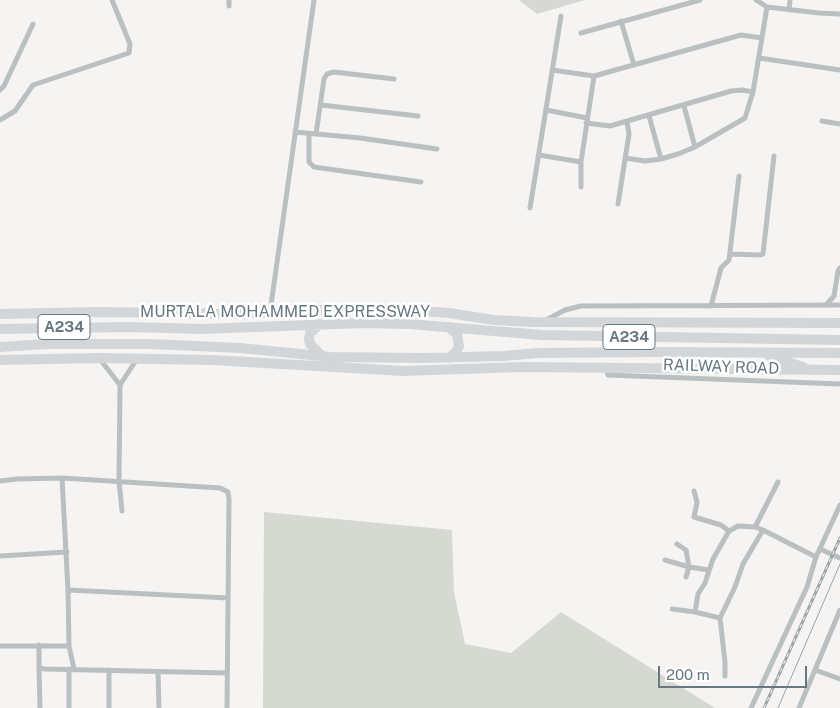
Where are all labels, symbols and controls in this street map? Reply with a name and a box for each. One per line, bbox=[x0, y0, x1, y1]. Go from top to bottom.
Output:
street label: MURTALA MOHAMMED EXPRESSWAY bbox=[140, 302, 430, 322]
road number: A234 bbox=[38, 314, 90, 340]
road number: A234 bbox=[603, 324, 655, 350]
street label: RAILWAY ROAD bbox=[662, 355, 780, 379]
scale bar bbox=[660, 656, 809, 688]
text: 200 m bbox=[666, 666, 710, 683]

